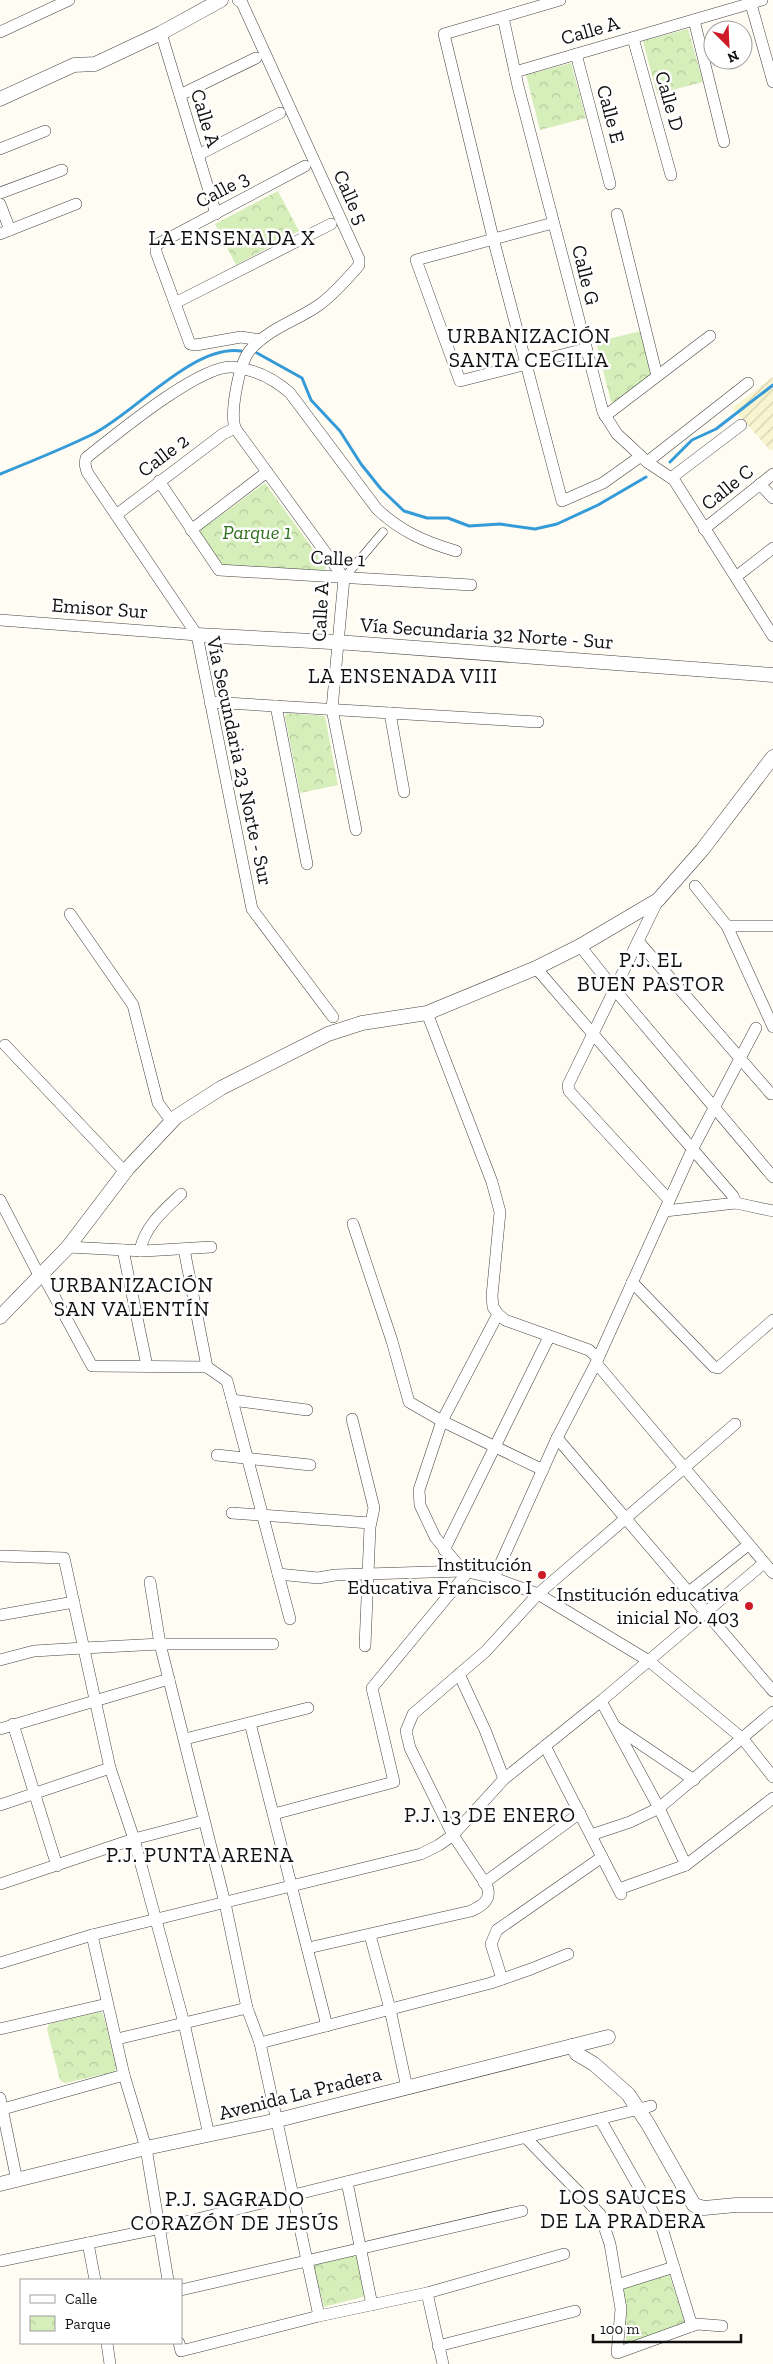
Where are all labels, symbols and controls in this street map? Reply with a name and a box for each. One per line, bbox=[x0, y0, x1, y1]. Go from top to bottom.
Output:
street label: Calle A bbox=[558, 10, 623, 50]
north arrow bbox=[703, 20, 753, 70]
text: N bbox=[724, 46, 741, 66]
street label: Calle D bbox=[650, 68, 690, 134]
street label: Calle E bbox=[592, 82, 630, 146]
street label: Calle A bbox=[186, 86, 226, 151]
street label: Calle 3 bbox=[191, 165, 253, 213]
street label: Calle 5 bbox=[328, 166, 374, 228]
district label: LA ENSENADA X bbox=[148, 225, 316, 250]
street label: Calle G bbox=[567, 243, 605, 308]
district label: URBANIZACIÓN SANTA CECILIA bbox=[447, 323, 611, 372]
street label: Calle 2 bbox=[133, 428, 193, 482]
street label: Calle C bbox=[696, 459, 758, 515]
park label: Parque 1 bbox=[223, 520, 291, 544]
street label: Calle 1 bbox=[310, 545, 366, 571]
street label: Calle A bbox=[306, 581, 334, 642]
street label: Emisor Sur bbox=[51, 593, 149, 623]
street label: Vía Secundaria 32 Norte - Sur bbox=[359, 612, 614, 654]
street label: Vía Secundaria 23 Norte - Sur bbox=[202, 633, 278, 888]
district label: LA ENSENADA VIII bbox=[308, 663, 498, 688]
district label: P.J. EL BUEN PASTOR bbox=[577, 947, 725, 996]
district label: URBANIZACIÓN SAN VALENTÍN bbox=[50, 1272, 214, 1321]
place label: Institución Educativa Francisco I bbox=[347, 1552, 533, 1599]
marker: Institución Educativa Francisco I bbox=[536, 1569, 548, 1581]
place label: Institución educativa inicial No. 403 bbox=[556, 1582, 739, 1629]
marker: Institución educativa inicial No. 403 bbox=[743, 1600, 755, 1612]
district label: P.J. 13 DE ENERO bbox=[404, 1802, 576, 1827]
district label: P.J. PUNTA ARENA bbox=[106, 1842, 294, 1867]
street label: Avenida La Pradera bbox=[216, 2061, 384, 2125]
district label: LOS SAUCES DE LA PRADERA bbox=[540, 2184, 706, 2233]
district label: P.J. SAGRADO CORAZÓN DE JESÚS bbox=[130, 2186, 340, 2235]
legend bbox=[20, 2279, 182, 2344]
text: Calle bbox=[65, 2290, 97, 2308]
scale bar bbox=[593, 2312, 740, 2344]
text: Parque bbox=[65, 2315, 111, 2333]
text: 100 m bbox=[600, 2320, 639, 2338]

